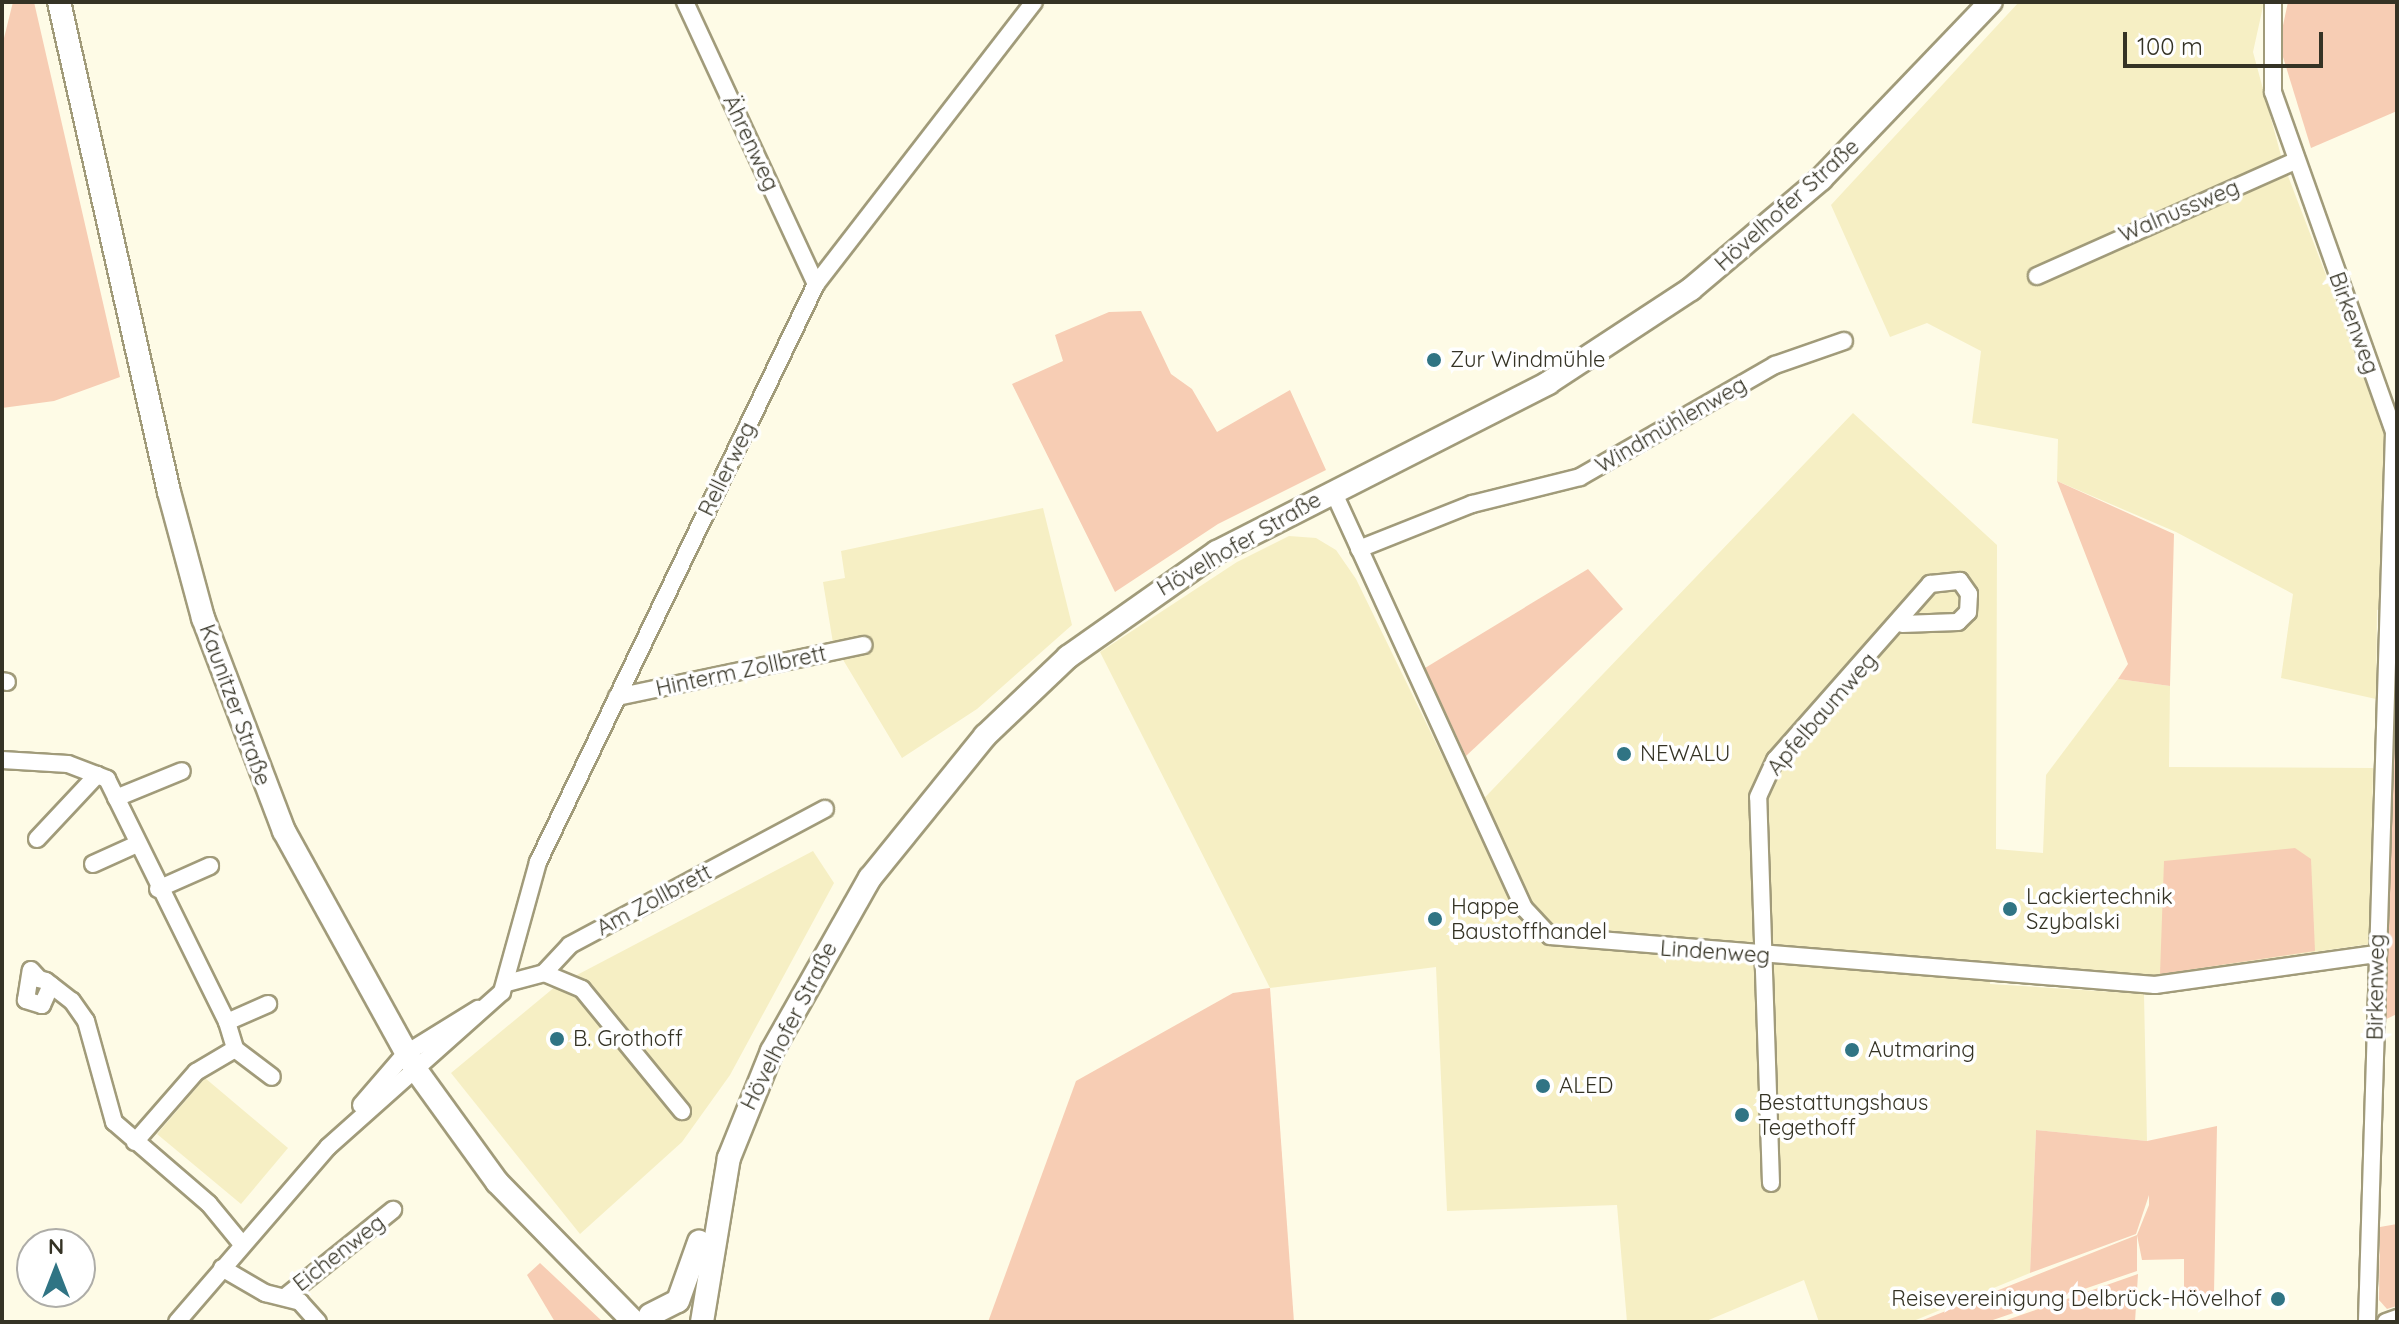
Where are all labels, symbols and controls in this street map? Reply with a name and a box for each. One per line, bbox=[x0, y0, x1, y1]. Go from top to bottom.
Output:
scale bar bbox=[2127, 16, 2327, 66]
text: 100 m bbox=[2137, 31, 2203, 61]
street label: Ährenweg bbox=[717, 91, 785, 195]
street label: Hövelhofer Straße bbox=[1709, 133, 1865, 277]
street label: Walnussweg bbox=[2115, 174, 2243, 248]
street label: Birkenweg bbox=[2323, 268, 2385, 378]
place label: Zur Windmühle bbox=[1450, 347, 1605, 373]
marker: Zur Windmühle bbox=[1425, 351, 1443, 369]
street label: Windmühlenweg bbox=[1591, 371, 1751, 479]
street label: Rellerweg bbox=[693, 418, 761, 520]
street label: Hövelhofer Straße bbox=[1152, 486, 1326, 602]
street label: Kaunitzer Straße bbox=[194, 621, 276, 789]
street label: Hinterm Zollbrett bbox=[653, 640, 829, 702]
street label: Apfelbaumweg bbox=[1762, 647, 1882, 781]
place label: NEWALU bbox=[1640, 741, 1730, 767]
marker: NEWALU bbox=[1615, 745, 1633, 763]
street label: Am Zollbrett bbox=[592, 859, 716, 941]
place label: Lackiertechnik Szybalski bbox=[2026, 883, 2173, 934]
place label: Happe Baustoffhandel bbox=[1451, 893, 1607, 944]
marker: Lackiertechnik Szybalski bbox=[2001, 900, 2019, 918]
marker: Happe Baustoffhandel bbox=[1426, 910, 1444, 928]
street label: Birkenweg bbox=[2362, 934, 2390, 1040]
street label: Lindenweg bbox=[1659, 935, 1771, 969]
street label: Hövelhofer Straße bbox=[735, 938, 843, 1114]
place label: B. Grothoff bbox=[573, 1026, 683, 1052]
marker: B. Grothoff bbox=[548, 1030, 566, 1048]
place label: Autmaring bbox=[1868, 1037, 1975, 1063]
marker: Autmaring bbox=[1843, 1041, 1861, 1059]
place label: ALED bbox=[1559, 1073, 1613, 1099]
marker: ALED bbox=[1534, 1077, 1552, 1095]
place label: Bestattungshaus Tegethoff bbox=[1758, 1089, 1928, 1140]
marker: Bestattungshaus Tegethoff bbox=[1733, 1106, 1751, 1124]
street label: Eichenweg bbox=[288, 1209, 390, 1297]
north arrow bbox=[16, 1228, 96, 1308]
text: N bbox=[48, 1232, 64, 1260]
place label: Reisevereinigung Delbrück-Hövelhof bbox=[1891, 1286, 2262, 1312]
marker: Reisevereinigung Delbrück-Hövelhof bbox=[2269, 1290, 2287, 1308]

